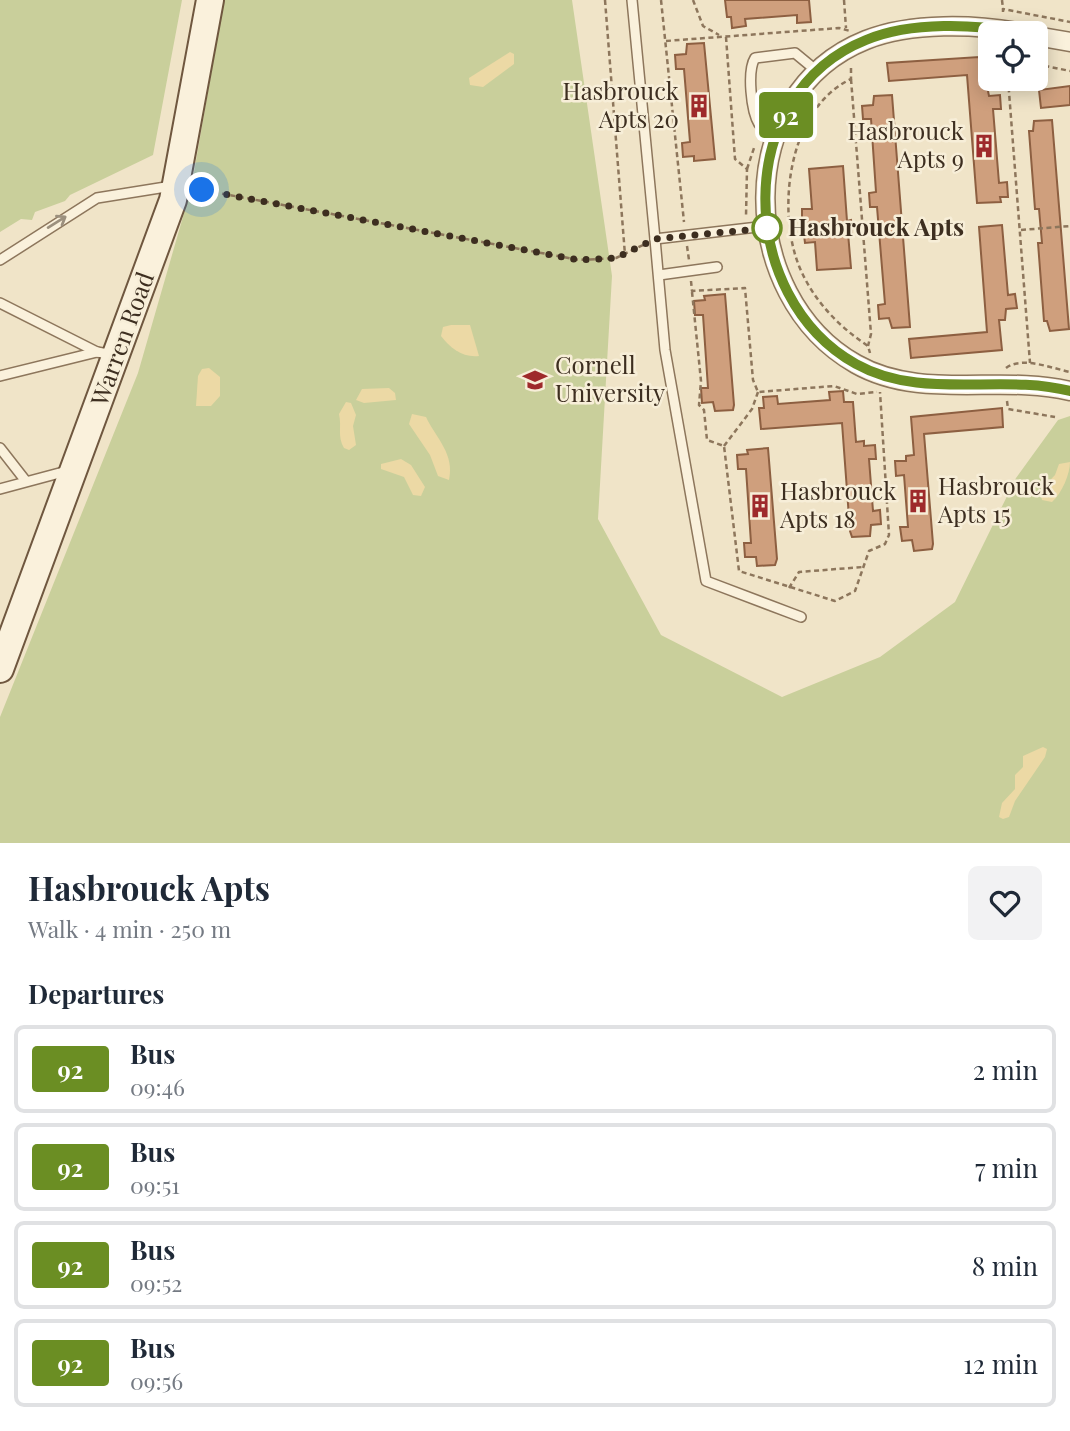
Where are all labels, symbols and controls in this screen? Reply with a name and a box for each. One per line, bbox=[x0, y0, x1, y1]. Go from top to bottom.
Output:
map controls bbox=[978, 21, 1048, 91]
button: locate bbox=[978, 21, 1048, 91]
place label: Hasbrouck Apts 20 bbox=[563, 74, 680, 134]
building icon: Hasbrouck Apts 20 bbox=[685, 92, 713, 120]
line badge: 92 bbox=[754, 92, 818, 138]
text: 92 bbox=[773, 99, 799, 131]
place label: Hasbrouck Apts 9 bbox=[848, 114, 965, 174]
building icon: Hasbrouck Apts 9 bbox=[970, 132, 998, 160]
your location bbox=[184, 172, 219, 207]
place label: Hasbrouck Apts bbox=[788, 210, 964, 242]
marker: Hasbrouck Apts bbox=[752, 213, 782, 243]
one-way arrow bbox=[47, 215, 66, 230]
street label: Warren Road bbox=[82, 267, 160, 411]
place label: Cornell University bbox=[555, 348, 665, 408]
school or university icon: Cornell University bbox=[521, 366, 549, 394]
place label: Hasbrouck Apts 15 bbox=[937, 469, 1055, 529]
place label: Hasbrouck Apts 18 bbox=[779, 474, 897, 534]
building icon: Hasbrouck Apts 15 bbox=[904, 487, 932, 515]
building icon: Hasbrouck Apts 18 bbox=[746, 492, 774, 520]
text: Hasbrouck Apts bbox=[28, 865, 270, 909]
button: heart bbox=[968, 866, 1042, 940]
text: Walk · 4 min · 250 m bbox=[28, 913, 231, 944]
text: Departures bbox=[28, 976, 164, 1011]
text: Bus bbox=[130, 1036, 175, 1071]
text: 2 min bbox=[973, 1052, 1038, 1087]
text: 92 bbox=[58, 1053, 83, 1085]
text: 09:46 bbox=[130, 1071, 185, 1102]
text: Bus bbox=[130, 1134, 175, 1169]
text: 7 min bbox=[975, 1150, 1038, 1185]
text: 92 bbox=[58, 1151, 83, 1183]
text: 09:51 bbox=[130, 1169, 180, 1200]
text: Bus bbox=[130, 1232, 175, 1267]
text: 8 min bbox=[972, 1248, 1038, 1283]
text: 92 bbox=[58, 1249, 83, 1281]
text: 09:52 bbox=[130, 1267, 182, 1298]
text: Bus bbox=[130, 1330, 175, 1365]
text: 12 min bbox=[963, 1346, 1038, 1381]
text: 92 bbox=[58, 1347, 83, 1379]
text: 09:56 bbox=[130, 1365, 183, 1396]

